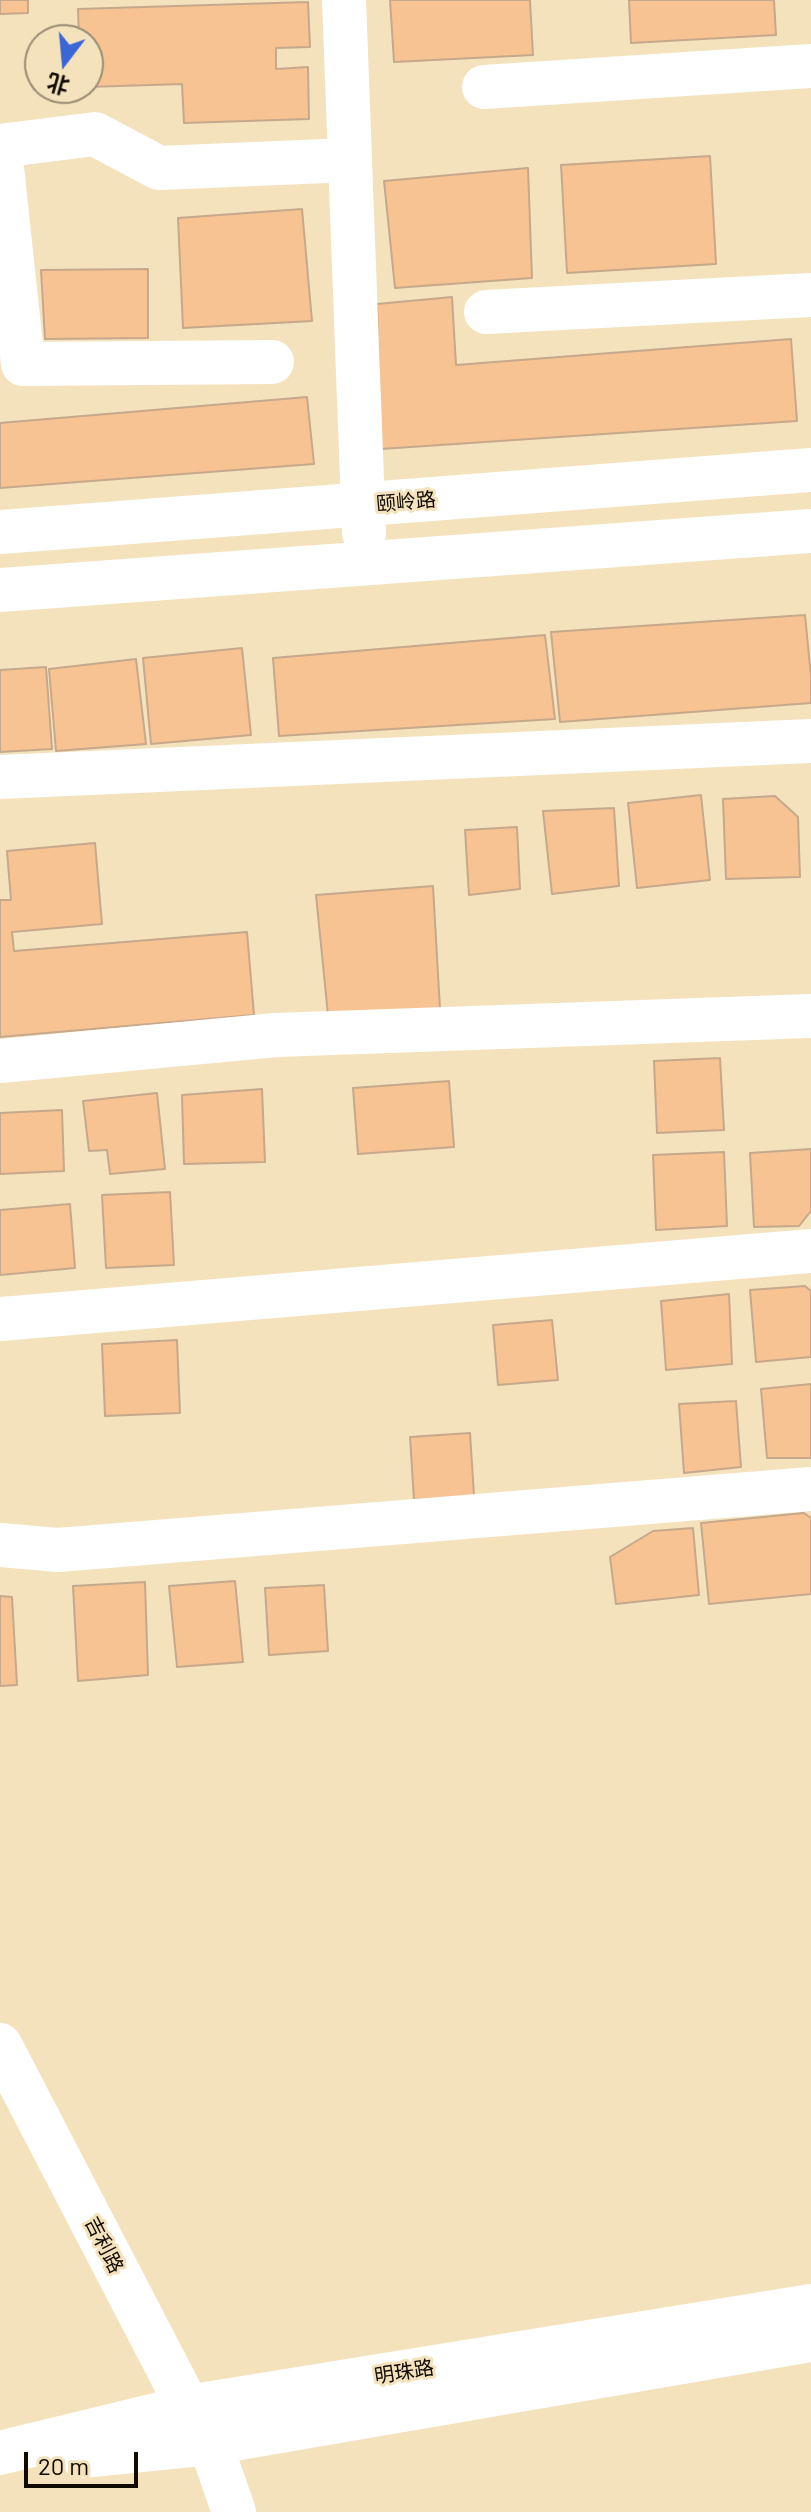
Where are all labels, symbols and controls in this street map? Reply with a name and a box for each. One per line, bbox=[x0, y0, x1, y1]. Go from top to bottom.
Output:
north arrow bbox=[24, 24, 104, 104]
text: 北 bbox=[44, 70, 72, 101]
street label: 颐岭路 bbox=[375, 487, 437, 517]
street label: 吉利路 bbox=[80, 2213, 128, 2277]
street label: 明珠路 bbox=[372, 2355, 436, 2389]
scale bar bbox=[28, 2436, 142, 2486]
text: 20 m bbox=[38, 2451, 89, 2480]

